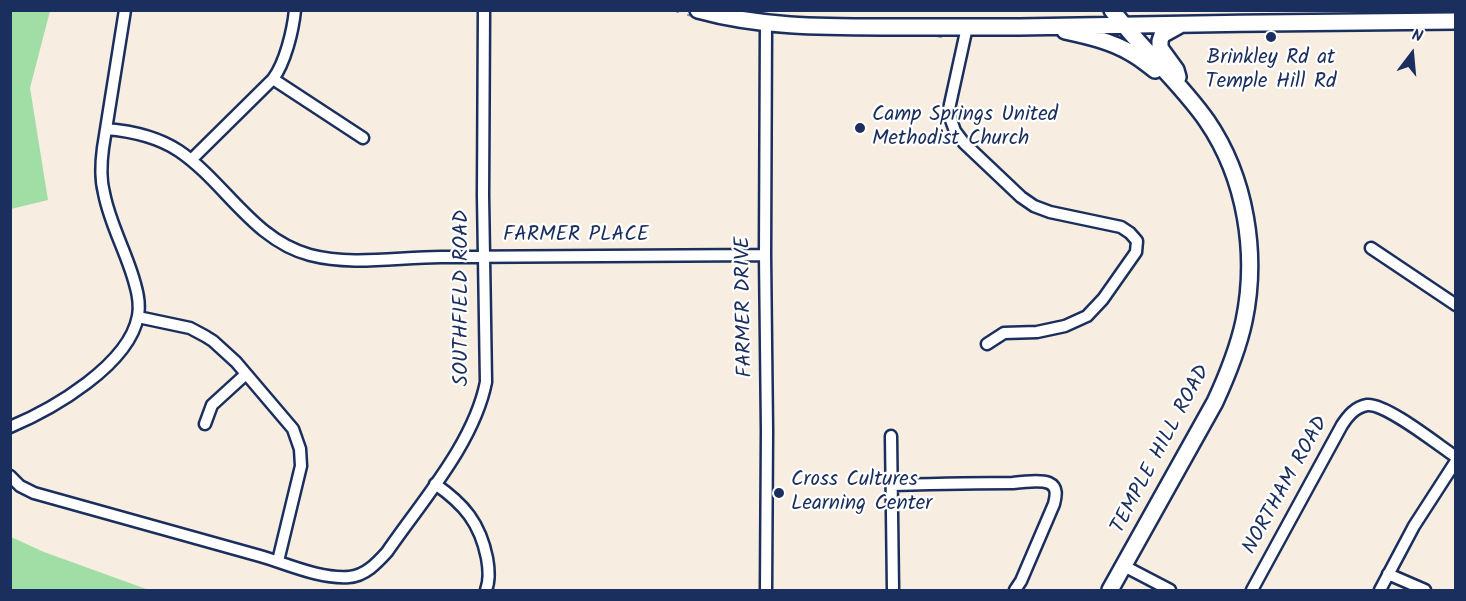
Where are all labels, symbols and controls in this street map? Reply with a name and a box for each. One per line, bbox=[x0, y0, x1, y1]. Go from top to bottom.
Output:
text: N bbox=[1409, 23, 1425, 50]
north arrow bbox=[1382, 24, 1442, 84]
marker: Brinkley Rd at Temple Hill Rd bbox=[1264, 30, 1278, 44]
place label: Brinkley Rd at Temple Hill Rd bbox=[1206, 46, 1336, 96]
place label: Camp Springs United Methodist Church bbox=[872, 103, 1058, 153]
marker: Camp Springs United Methodist Church bbox=[853, 121, 867, 135]
street label: SOUTHFIELD ROAD bbox=[450, 210, 476, 386]
street label: FARMER PLACE bbox=[503, 223, 649, 249]
street label: FARMER DRIVE bbox=[732, 236, 760, 378]
street label: TEMPLE HILL ROAD bbox=[1107, 362, 1217, 538]
street label: NORTHAM ROAD bbox=[1239, 413, 1335, 559]
place label: Cross Cultures Learning Center bbox=[791, 468, 932, 518]
marker: Cross Cultures Learning Center bbox=[772, 486, 786, 500]

